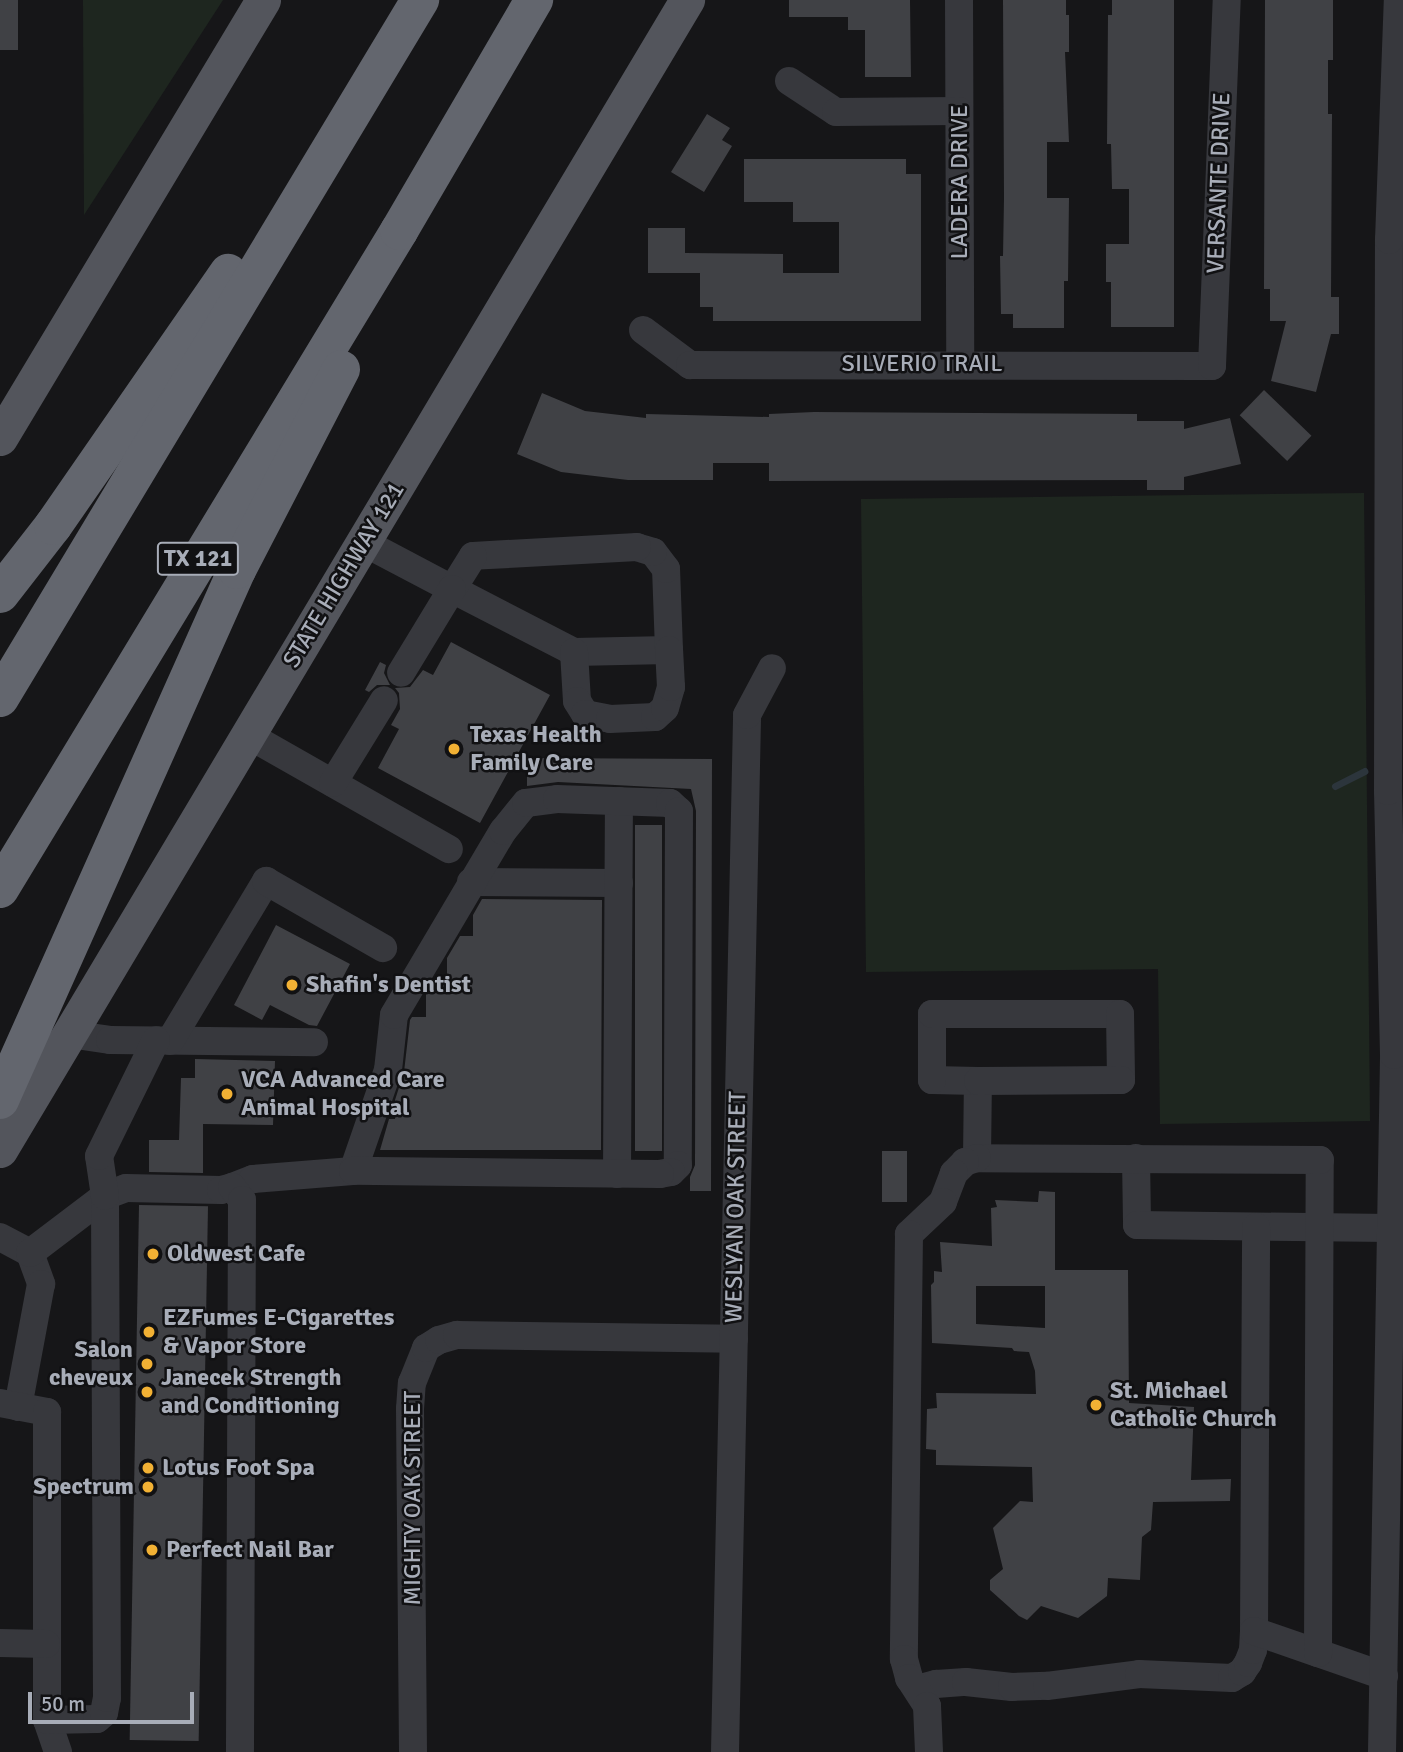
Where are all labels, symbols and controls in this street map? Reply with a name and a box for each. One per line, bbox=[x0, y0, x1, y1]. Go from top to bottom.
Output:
street label: VERSANTE DRIVE bbox=[1201, 92, 1237, 274]
street label: LADERA DRIVE bbox=[946, 105, 974, 259]
street label: SILVERIO TRAIL bbox=[842, 350, 1002, 378]
street label: STATE HIGHWAY 121 bbox=[277, 477, 411, 673]
road number: TX 121 bbox=[156, 540, 240, 579]
place label: Texas Health Family Care bbox=[470, 721, 602, 777]
marker: Texas Health Family Care bbox=[444, 739, 464, 759]
place label: Shafin's Dentist bbox=[306, 971, 471, 999]
marker: Shafin's Dentist bbox=[284, 977, 300, 993]
place label: VCA Advanced Care Animal Hospital bbox=[241, 1066, 445, 1122]
marker: VCA Advanced Care Animal Hospital bbox=[219, 1086, 235, 1102]
street label: WESLYAN OAK STREET bbox=[720, 1091, 752, 1323]
place label: Oldwest Cafe bbox=[167, 1240, 305, 1268]
marker: Oldwest Cafe bbox=[145, 1246, 161, 1262]
place label: EZFumes E-Cigarettes & Vapor Store bbox=[163, 1304, 394, 1360]
marker: EZFumes E-Cigarettes & Vapor Store bbox=[141, 1324, 157, 1340]
place label: Salon cheveux bbox=[49, 1336, 133, 1392]
marker: Salon cheveux bbox=[139, 1356, 155, 1372]
place label: Janecek Strength and Conditioning bbox=[161, 1364, 342, 1420]
place label: St. Michael Catholic Church bbox=[1110, 1377, 1277, 1433]
marker: Janecek Strength and Conditioning bbox=[139, 1384, 155, 1400]
street label: MIGHTY OAK STREET bbox=[399, 1391, 427, 1605]
marker: St. Michael Catholic Church bbox=[1088, 1397, 1104, 1413]
place label: Lotus Foot Spa bbox=[162, 1454, 315, 1482]
marker: Lotus Foot Spa bbox=[140, 1460, 156, 1476]
place label: Spectrum bbox=[33, 1473, 134, 1501]
marker: Spectrum bbox=[140, 1479, 156, 1495]
place label: Perfect Nail Bar bbox=[166, 1536, 334, 1564]
marker: Perfect Nail Bar bbox=[144, 1542, 160, 1558]
scale bar bbox=[32, 1678, 198, 1722]
text: 50 m bbox=[41, 1691, 85, 1717]

